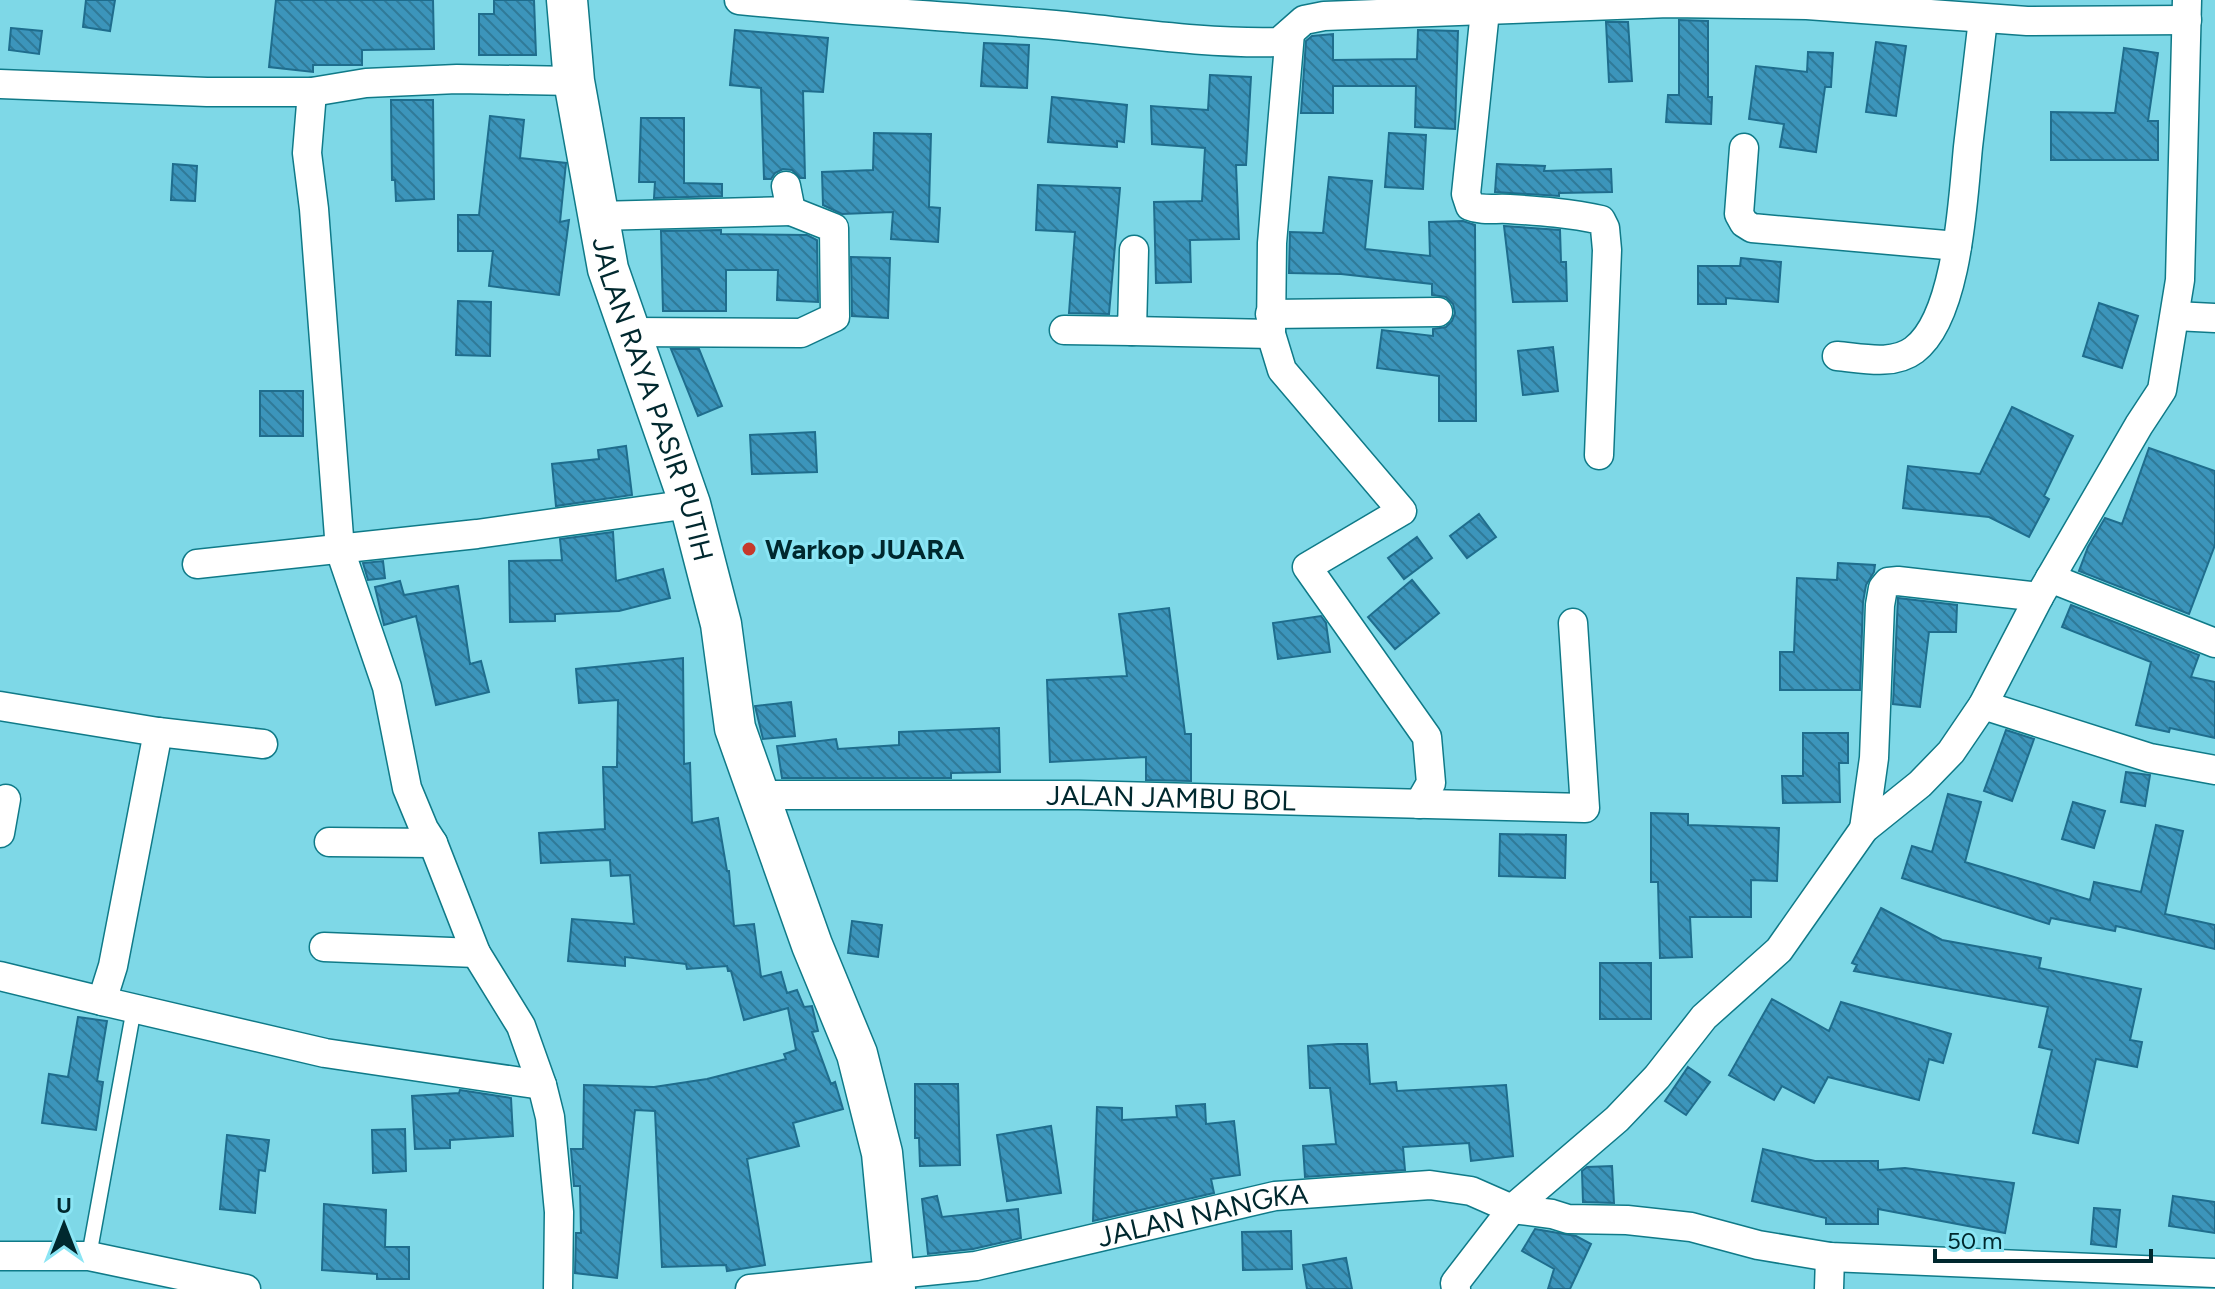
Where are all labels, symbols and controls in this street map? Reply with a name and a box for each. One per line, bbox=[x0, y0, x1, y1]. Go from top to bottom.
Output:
street label: JALAN RAYA PASIR PUTIH bbox=[586, 235, 721, 565]
place label: Warkop JUARA bbox=[765, 532, 964, 566]
marker: Warkop JUARA bbox=[740, 540, 758, 558]
street label: JALAN JAMBU BOL bbox=[1046, 778, 1297, 818]
street label: JALAN NANGKA bbox=[1094, 1177, 1310, 1254]
north arrow bbox=[24, 1185, 104, 1265]
text: U bbox=[56, 1192, 72, 1219]
scale bar bbox=[1935, 1213, 2151, 1263]
text: 50 m bbox=[1947, 1226, 2003, 1255]

